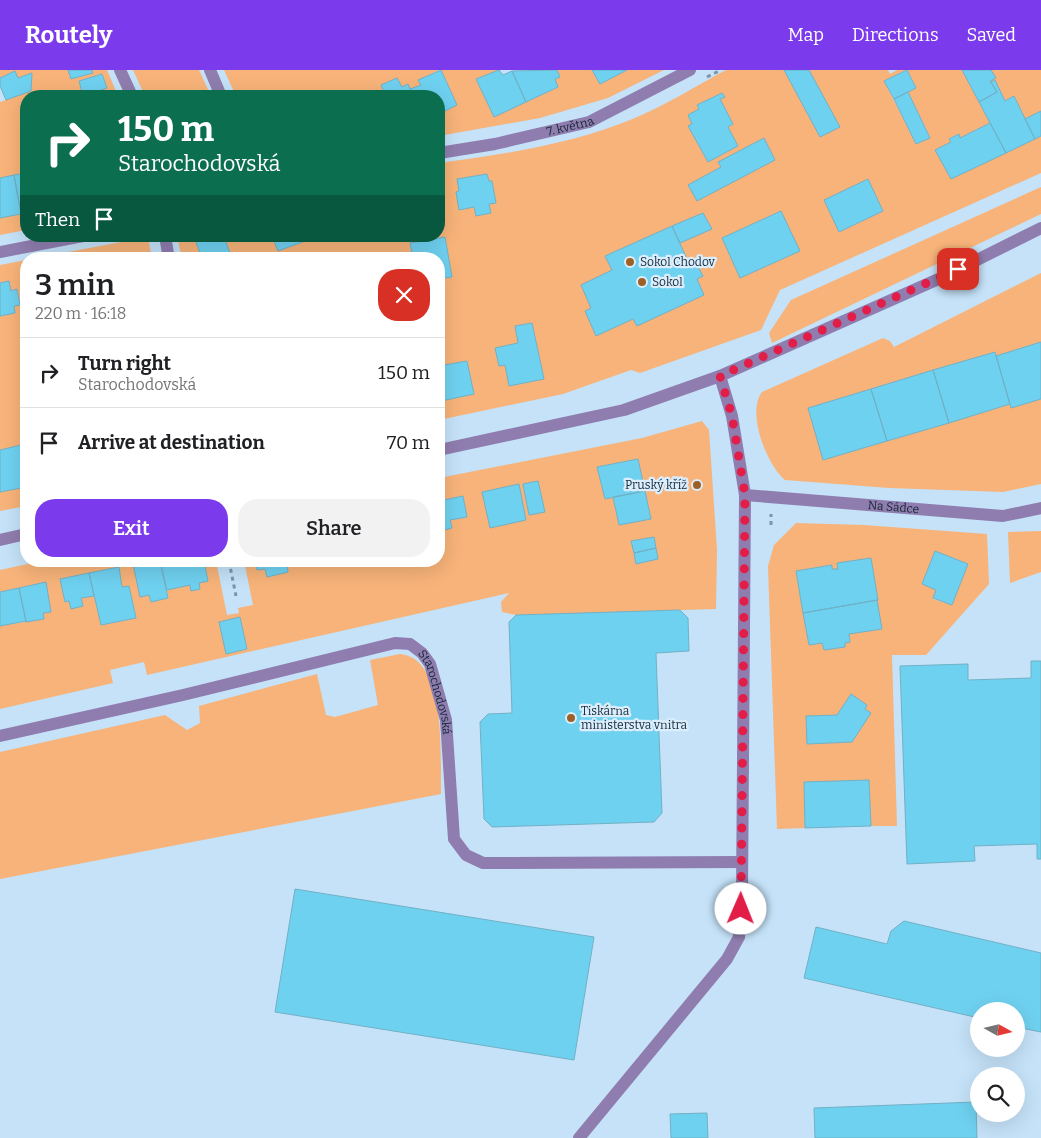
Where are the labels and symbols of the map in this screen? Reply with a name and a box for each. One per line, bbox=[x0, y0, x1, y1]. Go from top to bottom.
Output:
street label: 7. května bbox=[545, 113, 597, 139]
pin bbox=[937, 248, 979, 290]
place label: Sokol Chodov bbox=[640, 255, 716, 269]
marker: Sokol Chodov bbox=[624, 256, 636, 268]
place label: Sokol bbox=[652, 275, 683, 289]
marker: Sokol bbox=[636, 276, 648, 288]
place label: Pruský kříž bbox=[625, 478, 687, 492]
marker: Pruský kříž bbox=[691, 479, 703, 491]
street label: Na Sádce bbox=[867, 498, 920, 516]
street label: Starochodovská bbox=[415, 647, 454, 736]
place label: Tiskárna ministerstva vnitra bbox=[581, 704, 688, 732]
marker: Tiskárna ministerstva vnitra bbox=[565, 712, 577, 724]
position arrow bbox=[714, 882, 766, 934]
north arrow bbox=[970, 1002, 1025, 1058]

